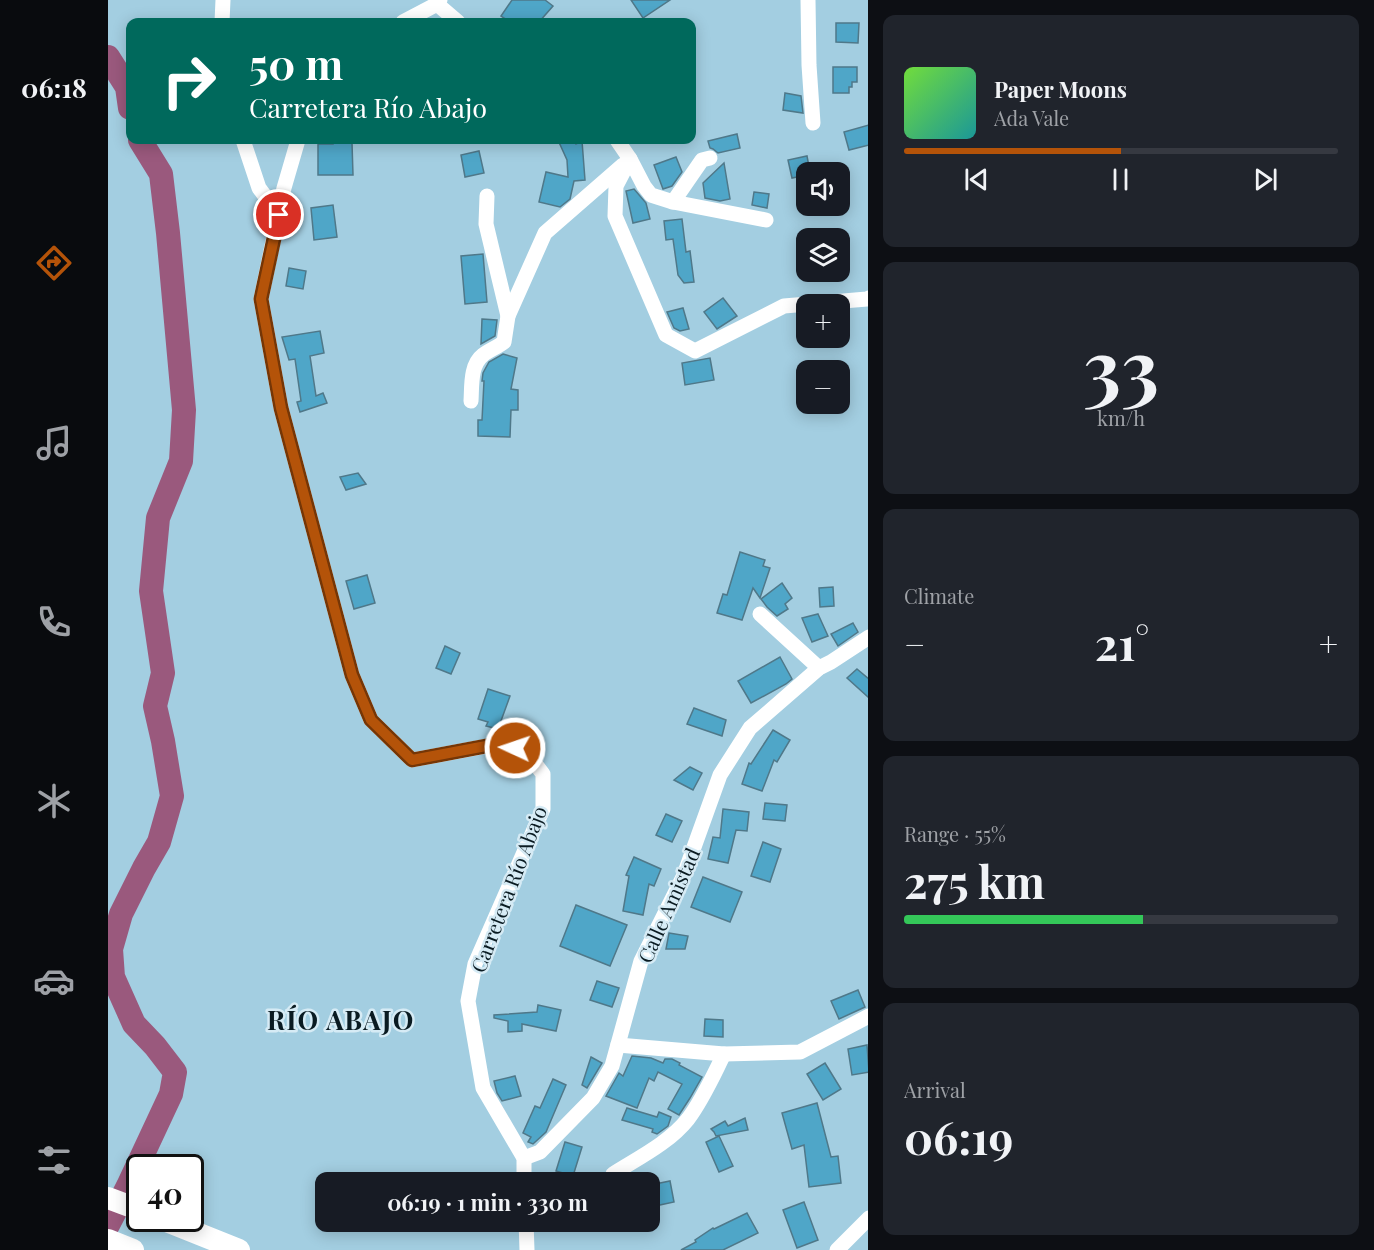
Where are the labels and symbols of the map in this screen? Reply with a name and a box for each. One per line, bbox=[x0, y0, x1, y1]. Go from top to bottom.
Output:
pin bbox=[253, 189, 304, 240]
position arrow bbox=[483, 716, 547, 780]
street label: Carretera Río Abajo bbox=[464, 802, 552, 976]
street label: Calle Amistad bbox=[631, 843, 706, 967]
district label: RÍO ABAJO bbox=[267, 1002, 415, 1037]
speed limit sign: 40 bbox=[126, 1154, 204, 1232]

